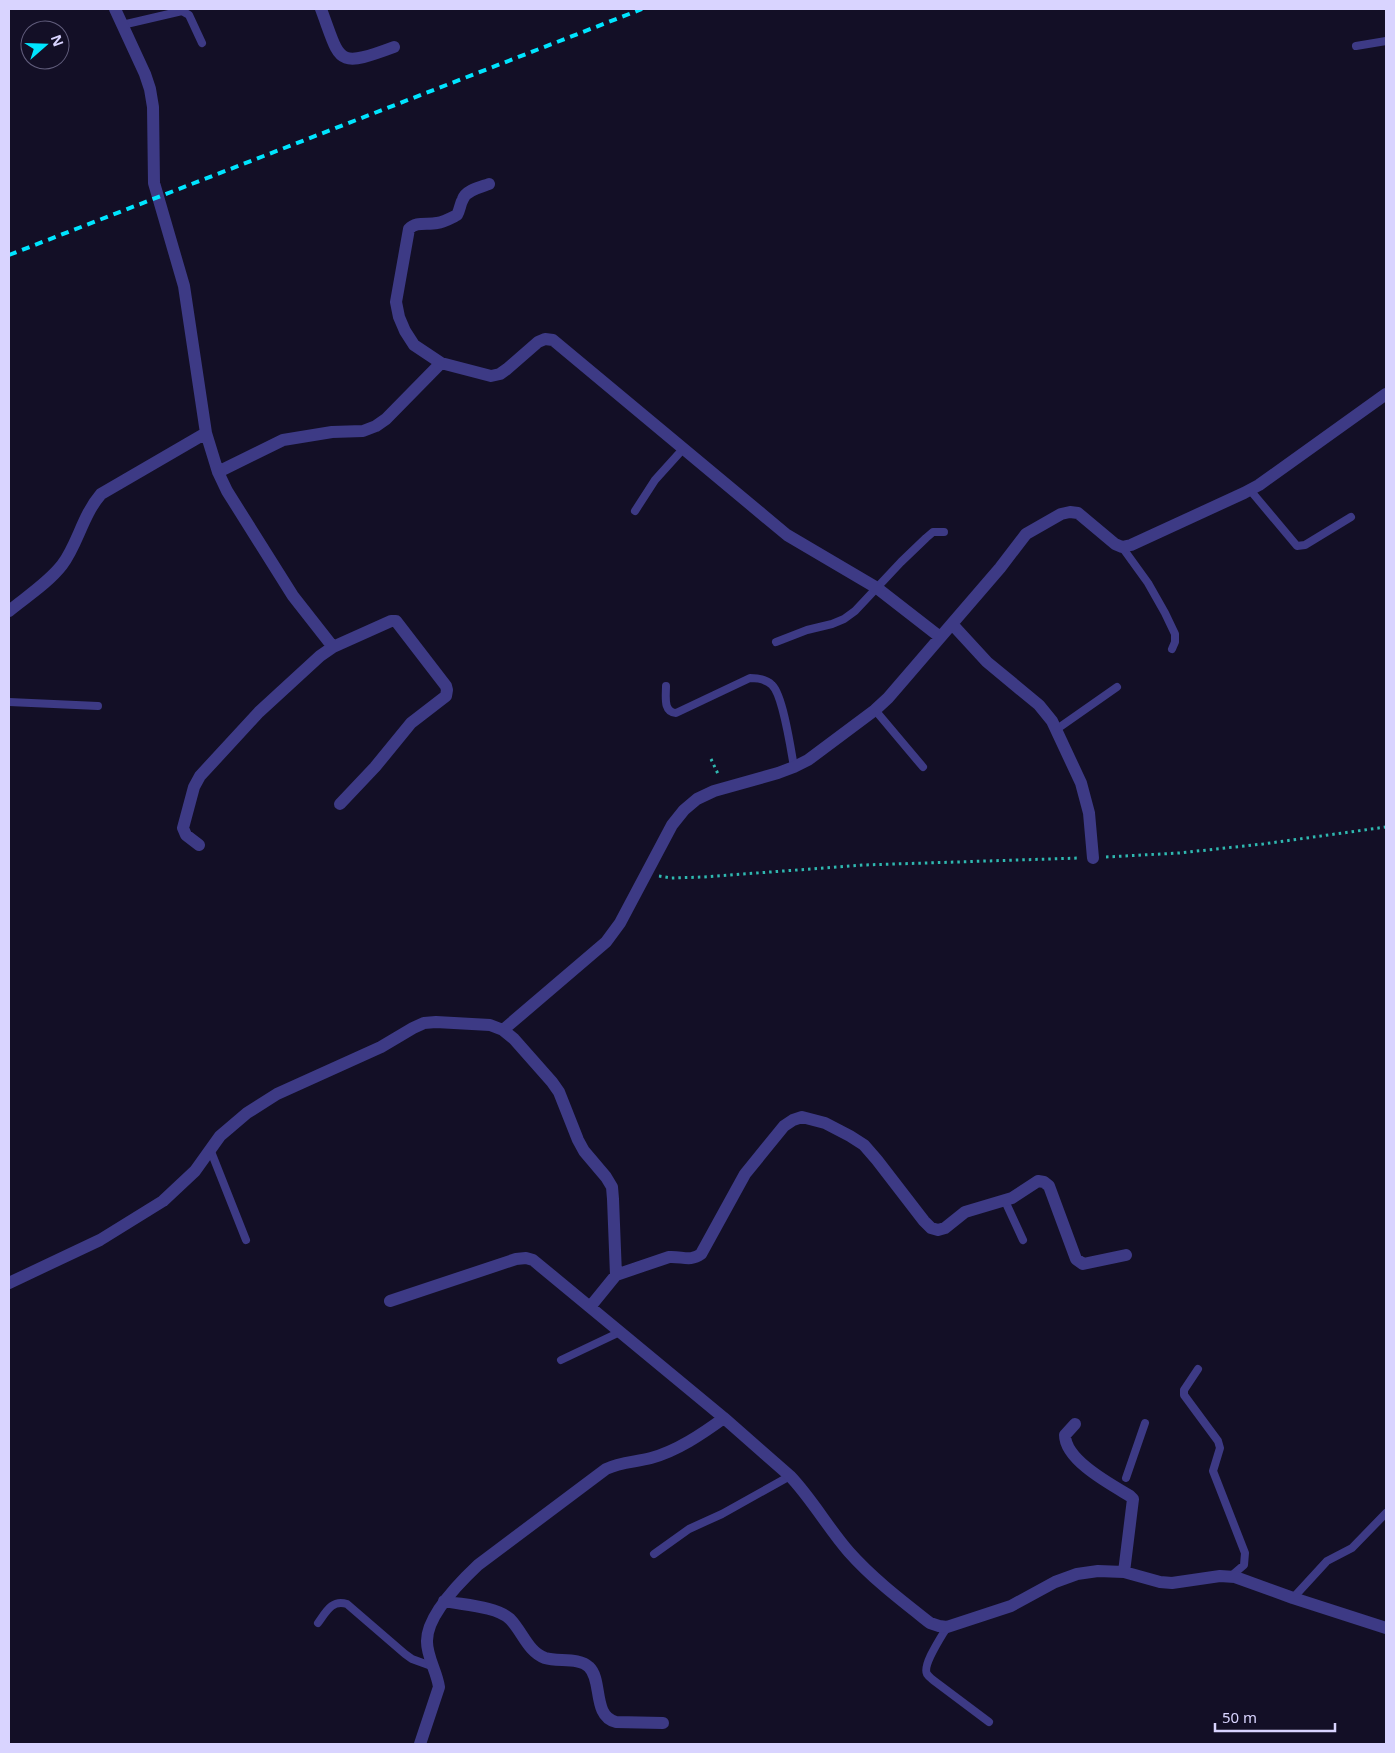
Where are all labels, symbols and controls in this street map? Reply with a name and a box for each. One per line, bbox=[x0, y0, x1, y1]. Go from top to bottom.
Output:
north arrow bbox=[20, 20, 70, 70]
text: N bbox=[47, 32, 69, 49]
scale bar bbox=[1215, 1700, 1335, 1732]
text: 50 m bbox=[1222, 1707, 1257, 1727]

